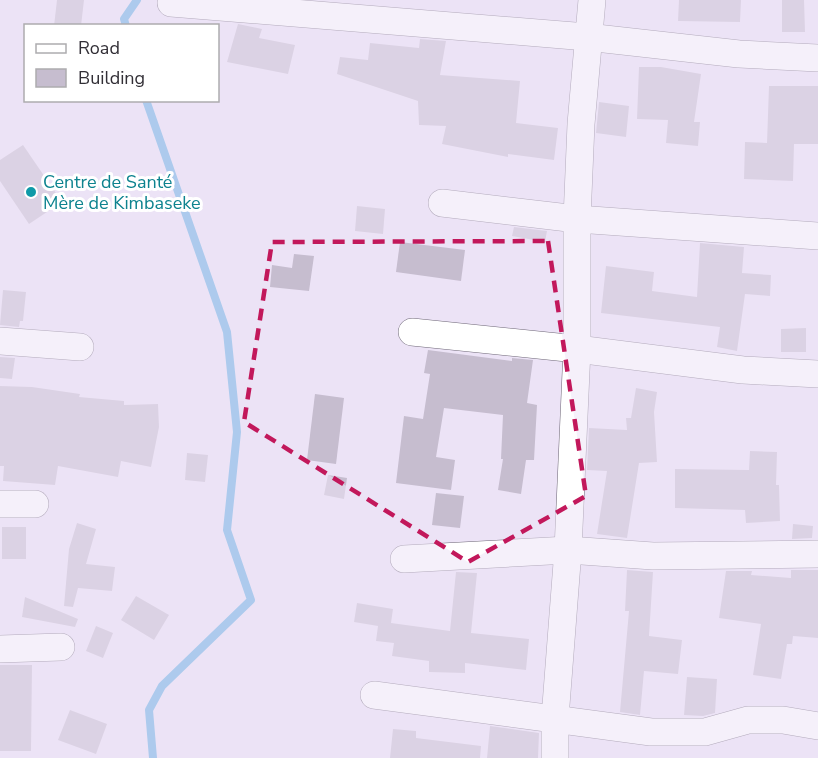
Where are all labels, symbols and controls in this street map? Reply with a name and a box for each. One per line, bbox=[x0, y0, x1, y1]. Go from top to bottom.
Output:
legend bbox=[24, 24, 219, 102]
text: Road bbox=[78, 36, 120, 60]
text: Building bbox=[78, 66, 145, 90]
place label: Centre de Santé Mère de Kimbaseke bbox=[43, 170, 201, 215]
marker: Centre de Santé Mère de Kimbaseke bbox=[24, 185, 38, 199]

